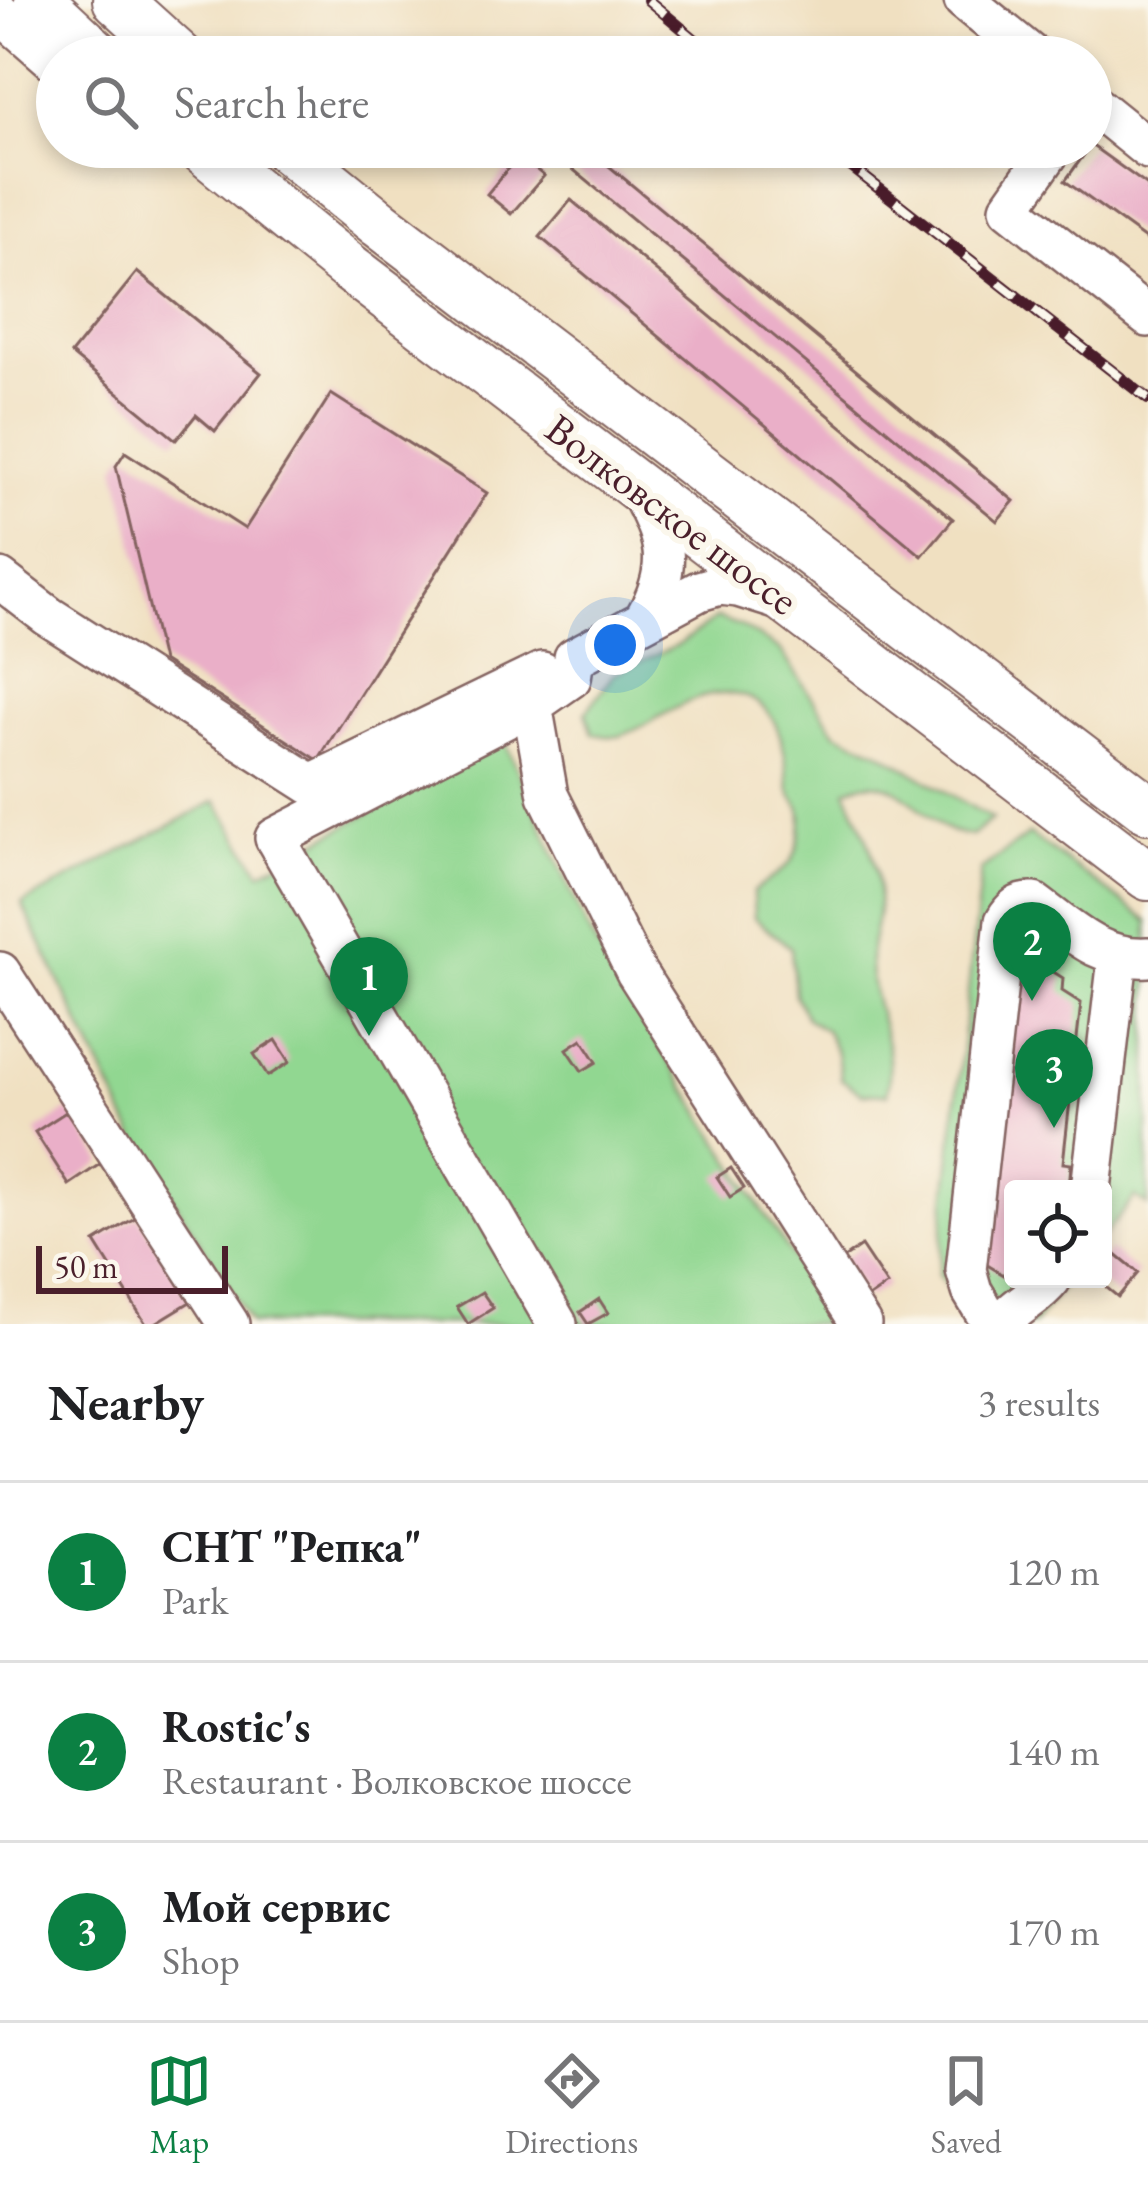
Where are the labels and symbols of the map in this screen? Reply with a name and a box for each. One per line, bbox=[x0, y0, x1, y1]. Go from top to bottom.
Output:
street label: Волковское шоссе bbox=[535, 401, 809, 627]
your location bbox=[585, 615, 645, 675]
pin: 2 bbox=[993, 902, 1071, 1001]
pin: 1 bbox=[330, 937, 408, 1036]
pin: 3 bbox=[1015, 1029, 1093, 1128]
scale bar bbox=[36, 1240, 228, 1293]

